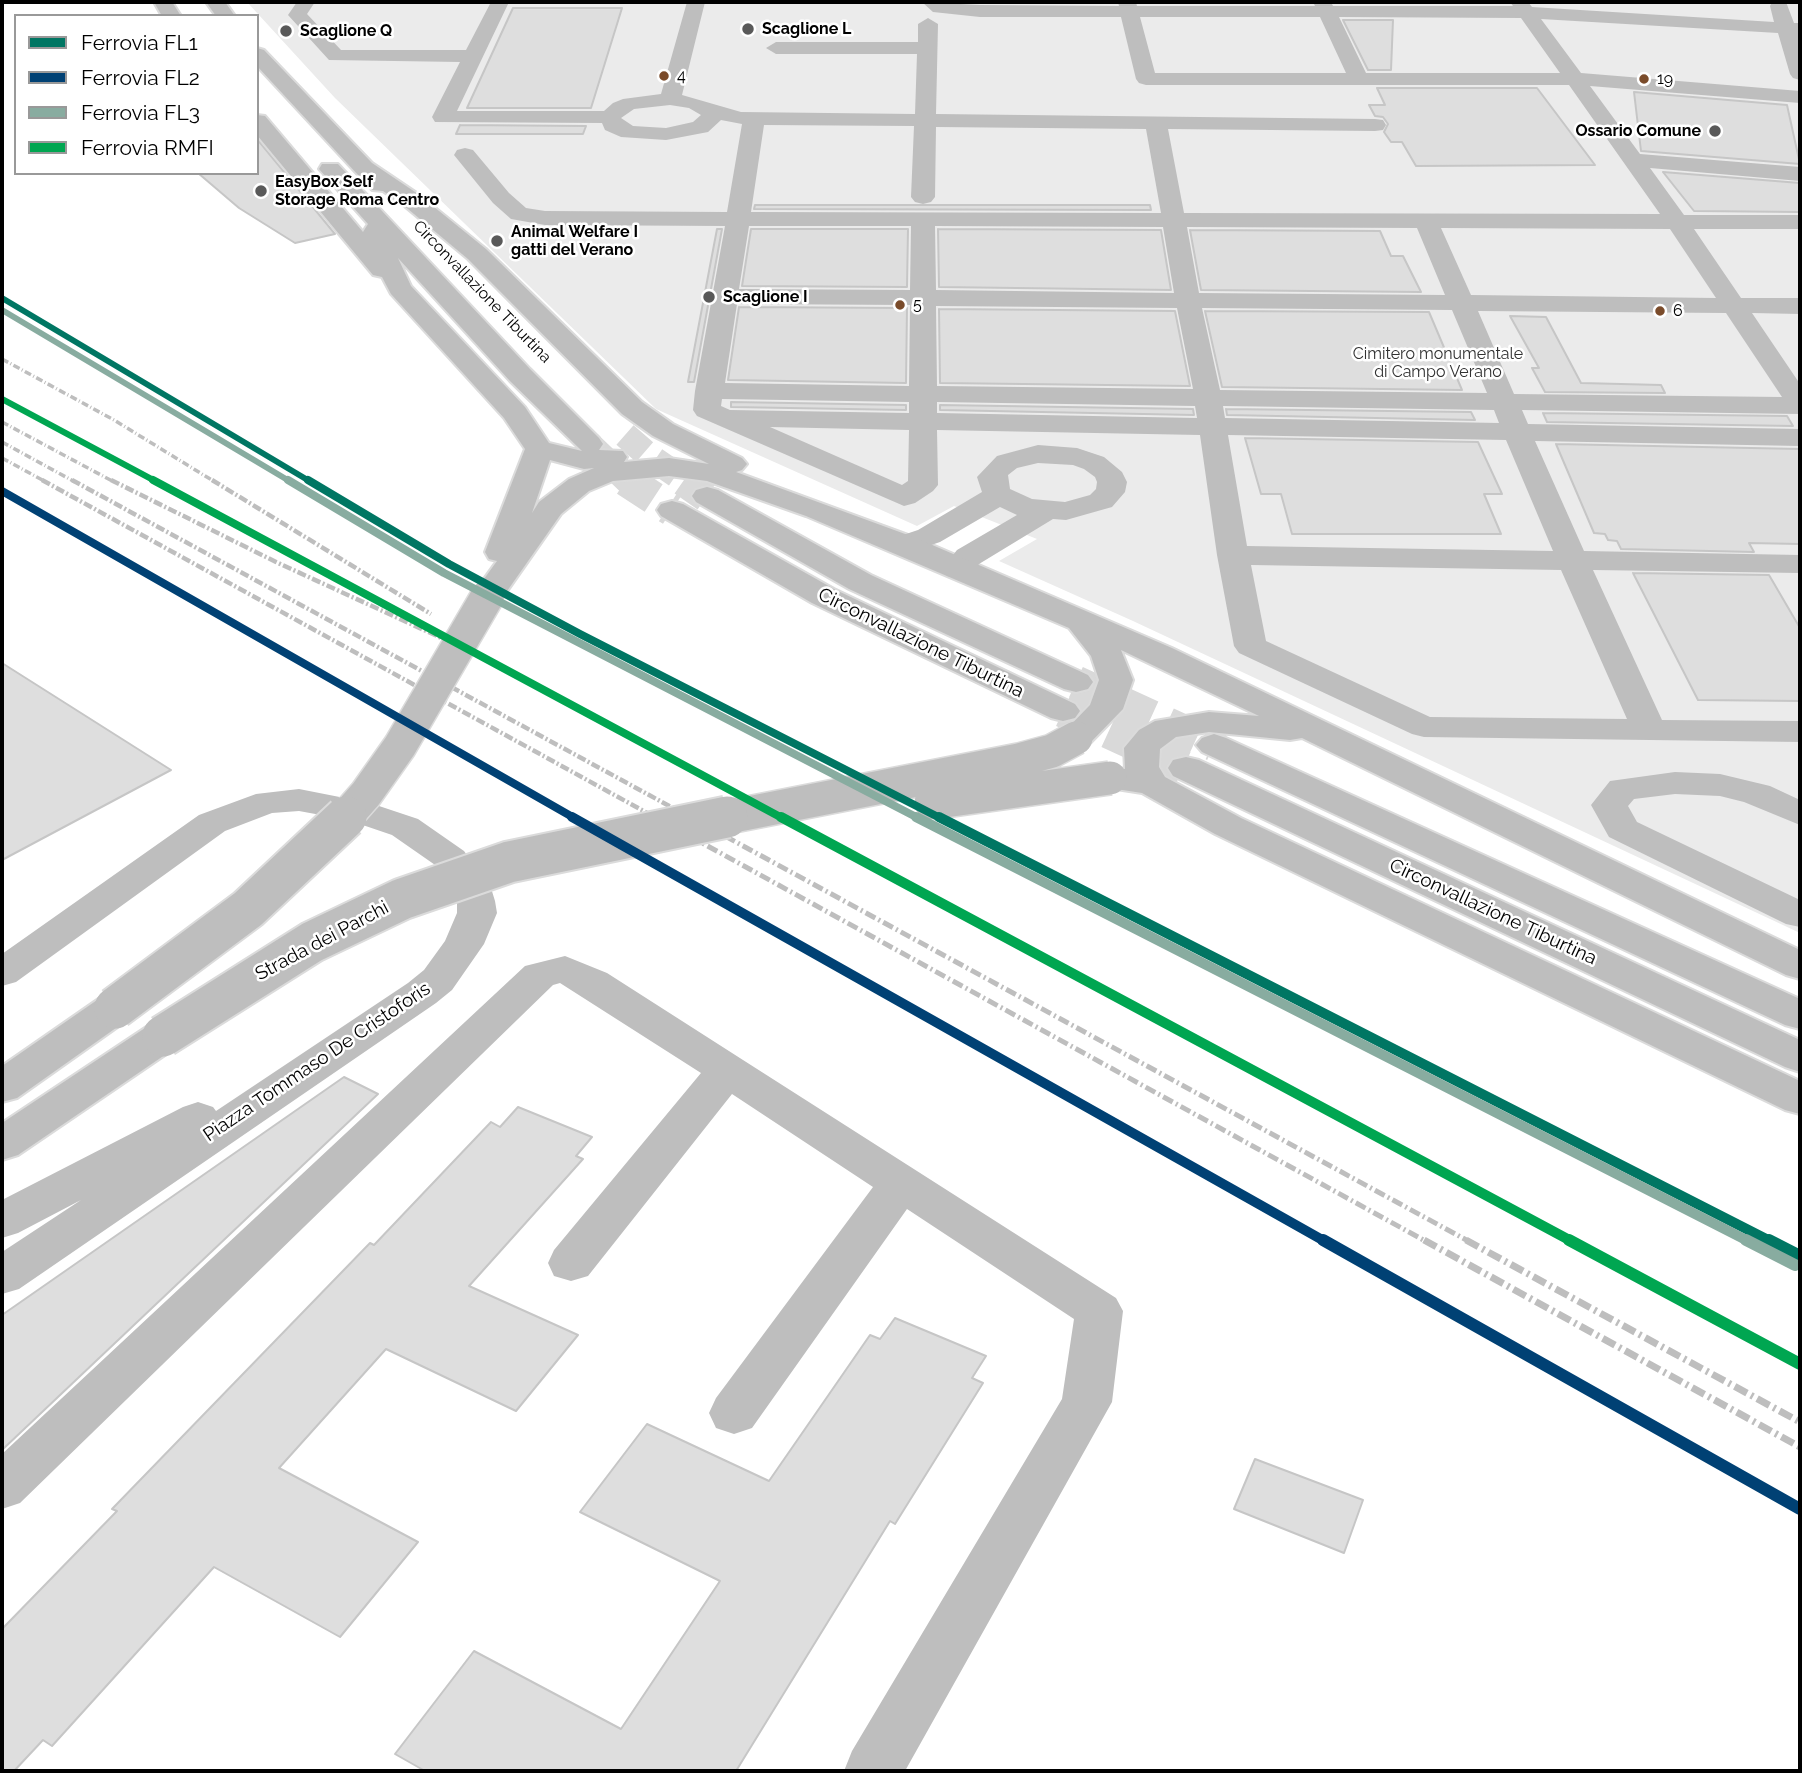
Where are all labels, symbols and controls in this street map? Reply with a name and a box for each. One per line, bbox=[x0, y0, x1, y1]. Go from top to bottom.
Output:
legend bbox=[14, 14, 259, 175]
place label: Scaglione L bbox=[762, 19, 851, 39]
place label: Scaglione Q bbox=[300, 21, 392, 41]
marker: Scaglione L bbox=[740, 21, 756, 37]
marker: Scaglione Q bbox=[278, 23, 294, 39]
text: Ferrovia FL1 bbox=[81, 30, 198, 55]
text: Ferrovia FL2 bbox=[81, 65, 200, 90]
place label: 4 bbox=[677, 66, 686, 86]
marker: 4 bbox=[657, 69, 671, 83]
place label: 19 bbox=[1657, 69, 1673, 89]
marker: 19 bbox=[1637, 72, 1651, 86]
text: Ferrovia FL3 bbox=[81, 100, 200, 125]
place label: Ossario Comune bbox=[1575, 121, 1701, 141]
marker: Ossario Comune bbox=[1707, 123, 1723, 139]
text: Ferrovia RMFI bbox=[81, 135, 214, 160]
place label: EasyBox Self Storage Roma Centro bbox=[275, 172, 439, 210]
marker: EasyBox Self Storage Roma Centro bbox=[253, 183, 269, 199]
street label: Circonvallazione Tiburtina bbox=[409, 217, 555, 367]
place label: Animal Welfare I gatti del Verano bbox=[511, 222, 638, 260]
marker: Animal Welfare I gatti del Verano bbox=[489, 233, 505, 249]
place label: Scaglione I bbox=[723, 287, 808, 307]
marker: Scaglione I bbox=[701, 289, 717, 305]
place label: 5 bbox=[913, 295, 922, 315]
marker: 5 bbox=[893, 298, 907, 312]
place label: 6 bbox=[1673, 301, 1683, 321]
marker: 6 bbox=[1653, 304, 1667, 318]
park label: Cimitero monumentale di Campo Verano bbox=[1353, 344, 1523, 382]
street label: Circonvallazione Tiburtina bbox=[814, 583, 1028, 703]
street label: Circonvallazione Tiburtina bbox=[1386, 854, 1600, 970]
street label: Strada dei Parchi bbox=[251, 896, 393, 986]
street label: Piazza Tommaso De Cristoforis bbox=[199, 977, 435, 1147]

